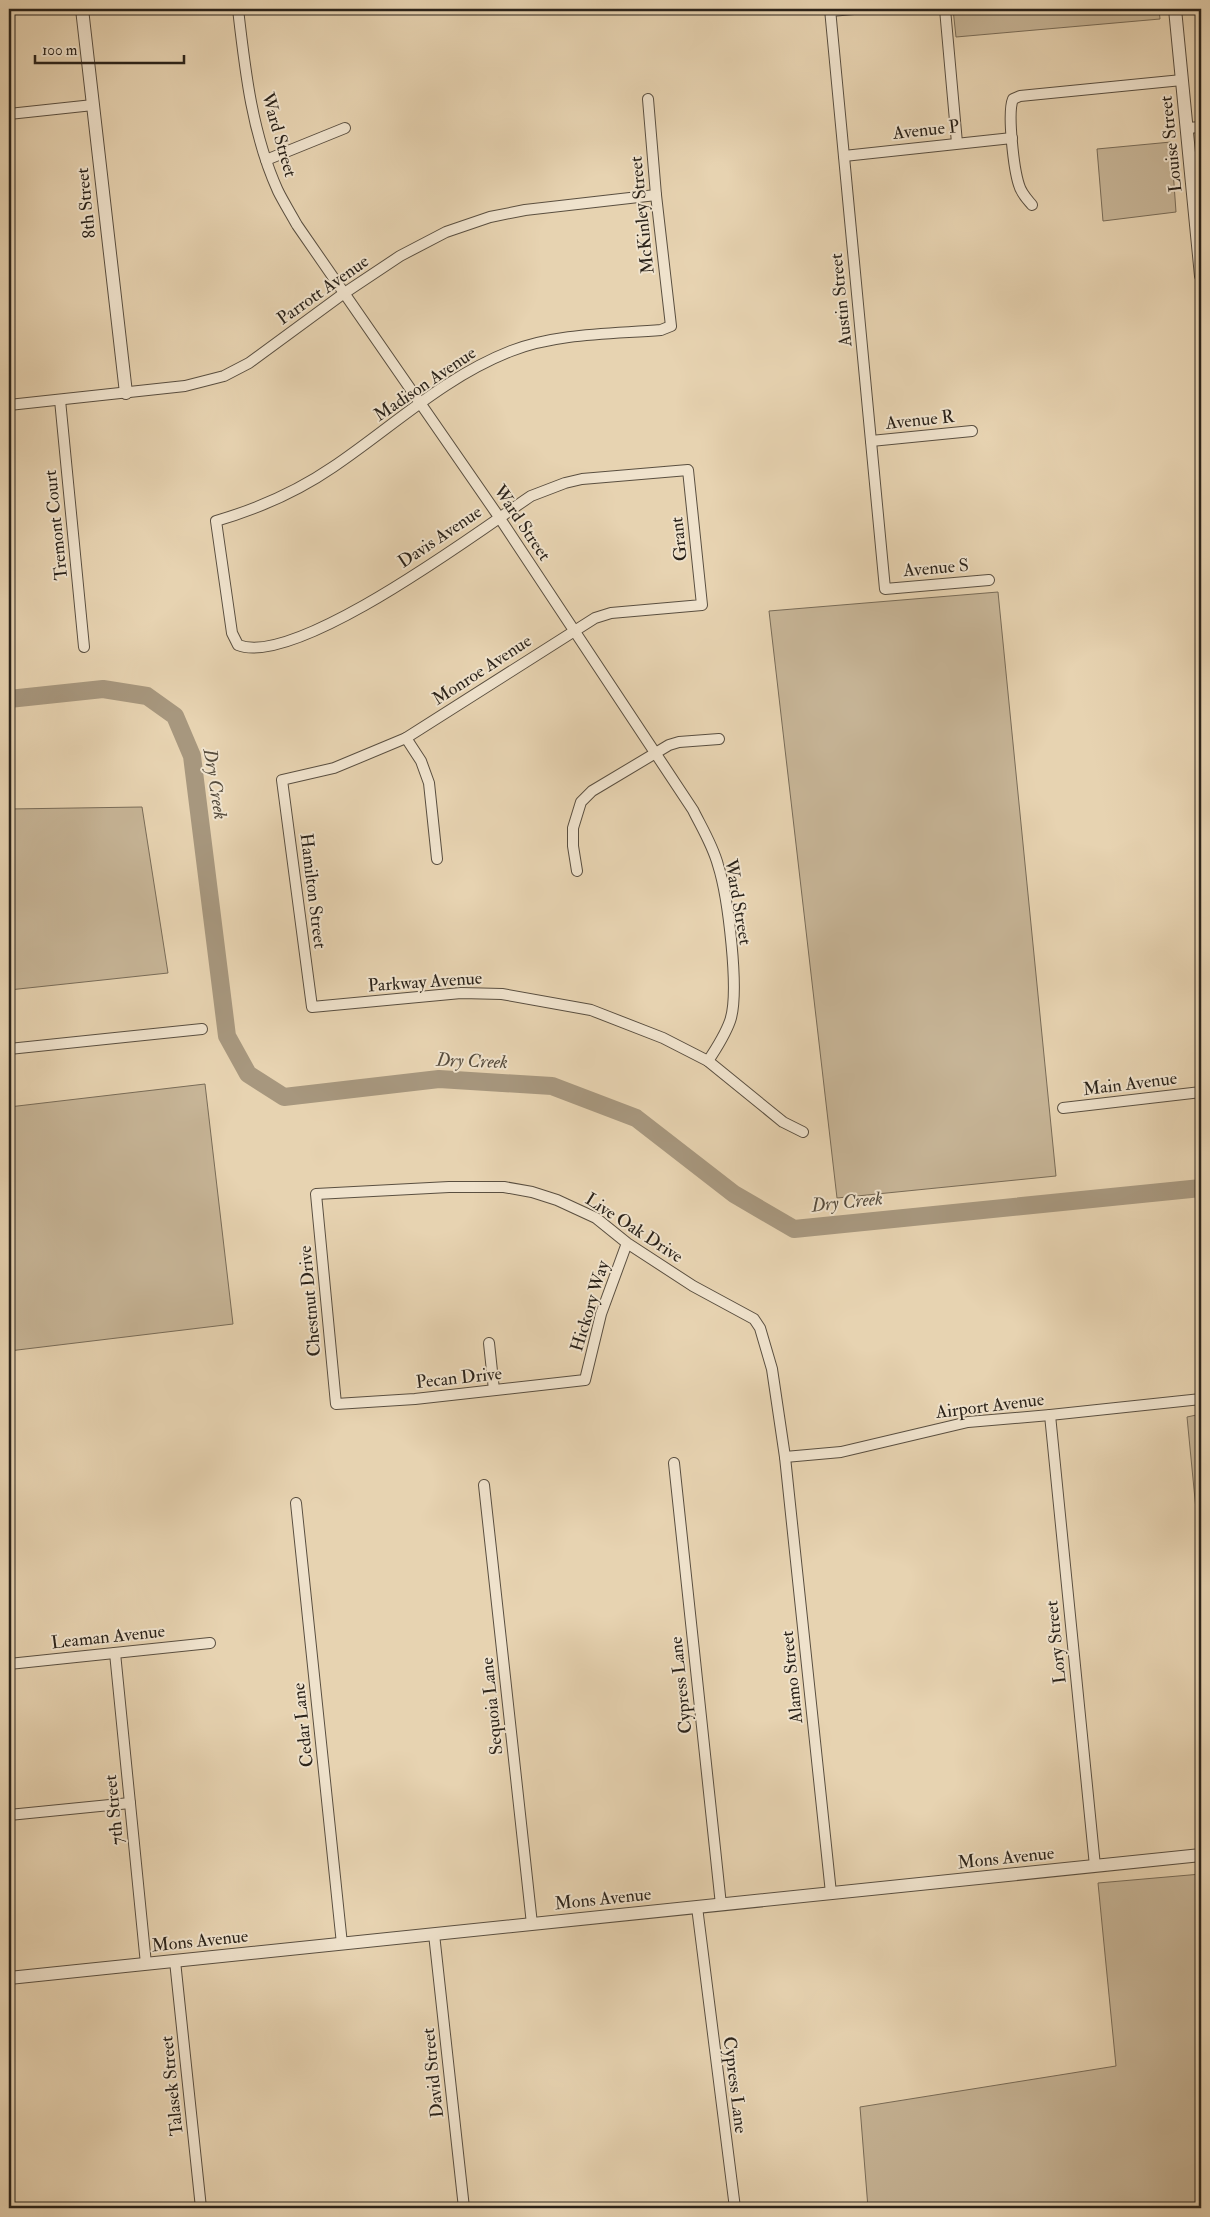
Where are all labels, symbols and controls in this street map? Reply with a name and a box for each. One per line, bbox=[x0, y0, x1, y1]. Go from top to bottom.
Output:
scale bar bbox=[35, 32, 184, 64]
text: 100 m bbox=[42, 41, 78, 60]
street label: Ward Street bbox=[256, 89, 302, 180]
street label: Louise Street bbox=[1154, 95, 1187, 193]
street label: Avenue P bbox=[891, 115, 961, 145]
street label: McKinley Street bbox=[624, 155, 660, 275]
street label: 8th Street bbox=[71, 166, 101, 239]
street label: Parrott Avenue bbox=[273, 250, 374, 330]
street label: Austin Street bbox=[825, 252, 857, 349]
street label: Madison Avenue bbox=[370, 341, 481, 427]
street label: Avenue R bbox=[884, 405, 957, 435]
street label: Tremont Court bbox=[39, 469, 73, 581]
street label: Ward Street bbox=[488, 480, 556, 566]
street label: Davis Avenue bbox=[394, 500, 487, 573]
street label: Grant bbox=[665, 516, 693, 562]
street label: Avenue S bbox=[901, 554, 970, 582]
street label: Monroe Avenue bbox=[428, 629, 536, 711]
water label: Dry Creek bbox=[197, 746, 232, 821]
street label: Hamilton Street bbox=[294, 832, 332, 950]
street label: Ward Street bbox=[719, 856, 757, 947]
street label: Parkway Avenue bbox=[367, 966, 483, 997]
water label: Dry Creek bbox=[435, 1048, 508, 1074]
street label: Main Avenue bbox=[1082, 1067, 1179, 1101]
water label: Dry Creek bbox=[809, 1186, 884, 1218]
street label: Live Oak Drive bbox=[581, 1188, 688, 1268]
street label: Chestnut Drive bbox=[294, 1244, 326, 1357]
street label: Hickory Way bbox=[565, 1257, 615, 1354]
street label: Pecan Drive bbox=[415, 1362, 504, 1394]
street label: Airport Avenue bbox=[933, 1388, 1046, 1424]
street label: Lory Street bbox=[1040, 1599, 1072, 1685]
street label: Leaman Avenue bbox=[50, 1620, 167, 1654]
street label: Alamo Street bbox=[776, 1629, 808, 1726]
street label: Cypress Lane bbox=[664, 1635, 698, 1735]
street label: Sequoia Lane bbox=[475, 1656, 509, 1756]
street label: Cedar Lane bbox=[287, 1681, 319, 1768]
street label: 7th Street bbox=[99, 1773, 129, 1846]
street label: Mons Avenue bbox=[957, 1841, 1056, 1875]
street label: Mons Avenue bbox=[554, 1882, 653, 1916]
street label: Mons Avenue bbox=[151, 1924, 250, 1958]
street label: David Street bbox=[417, 2027, 449, 2119]
street label: Talasek Street bbox=[155, 2035, 189, 2137]
street label: Cypress Lane bbox=[718, 2035, 752, 2135]

